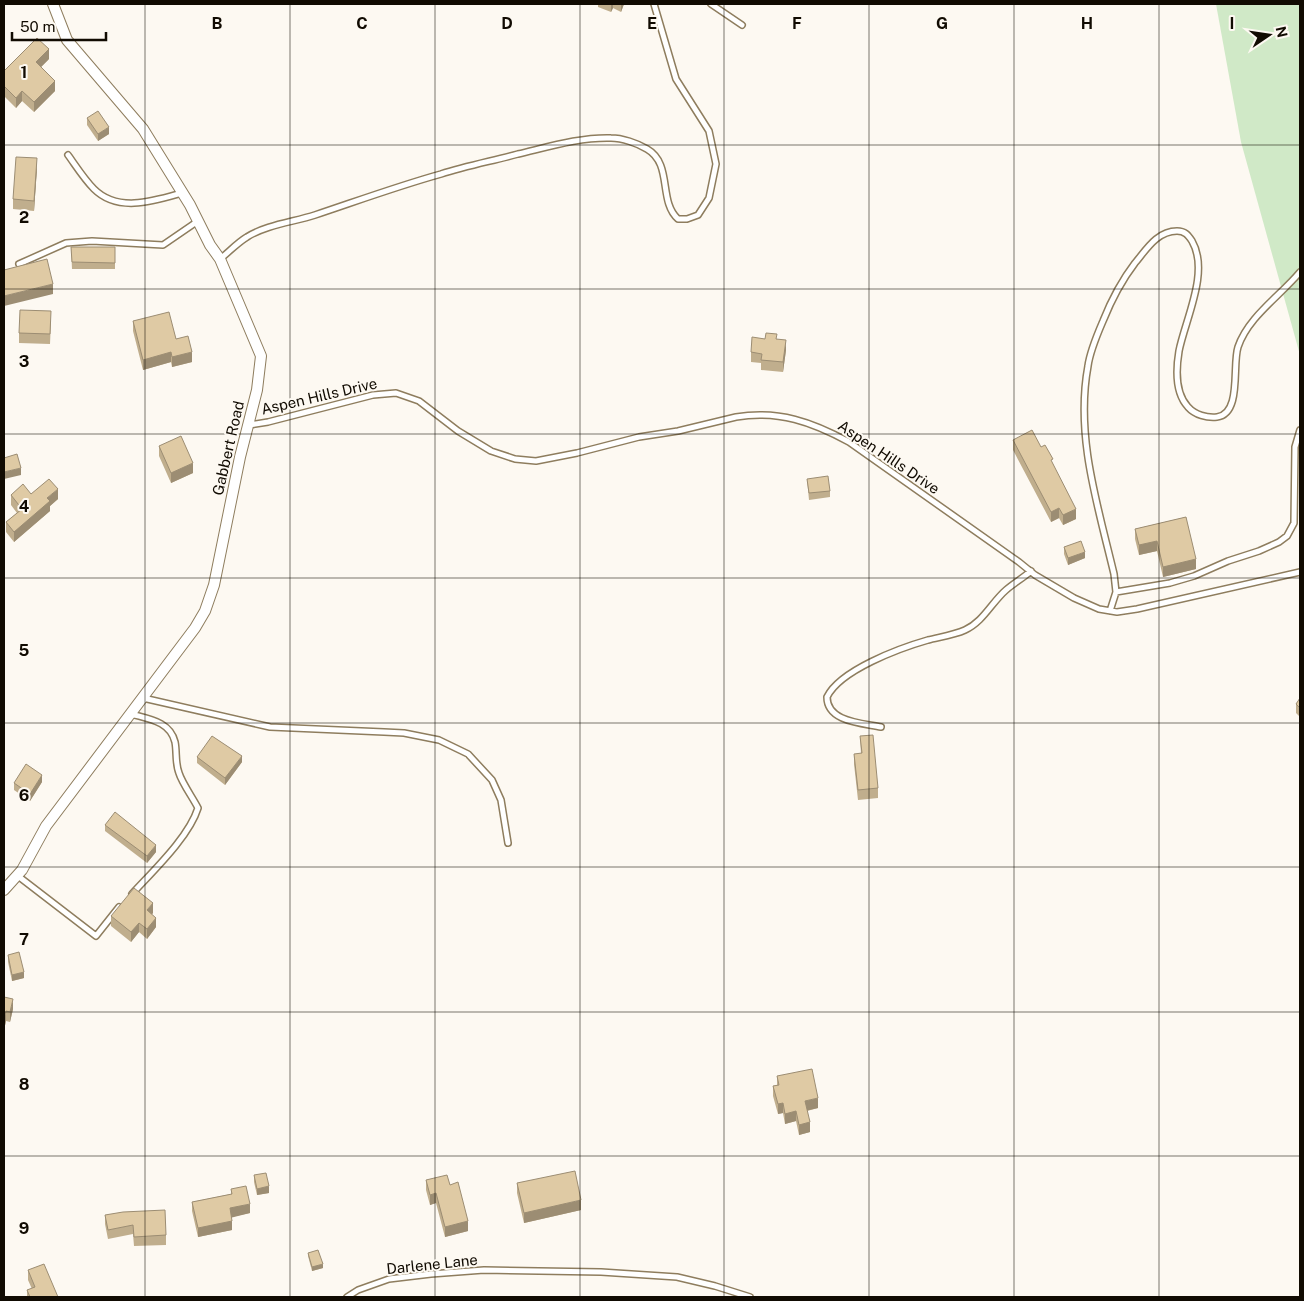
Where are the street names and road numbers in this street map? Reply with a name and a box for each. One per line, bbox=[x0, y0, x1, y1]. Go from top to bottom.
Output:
street label: Aspen Hills Drive bbox=[259, 374, 379, 418]
street label: Gabbert Road bbox=[209, 399, 247, 497]
street label: Aspen Hills Drive bbox=[835, 417, 943, 497]
street label: Darlene Lane bbox=[385, 1251, 479, 1277]

